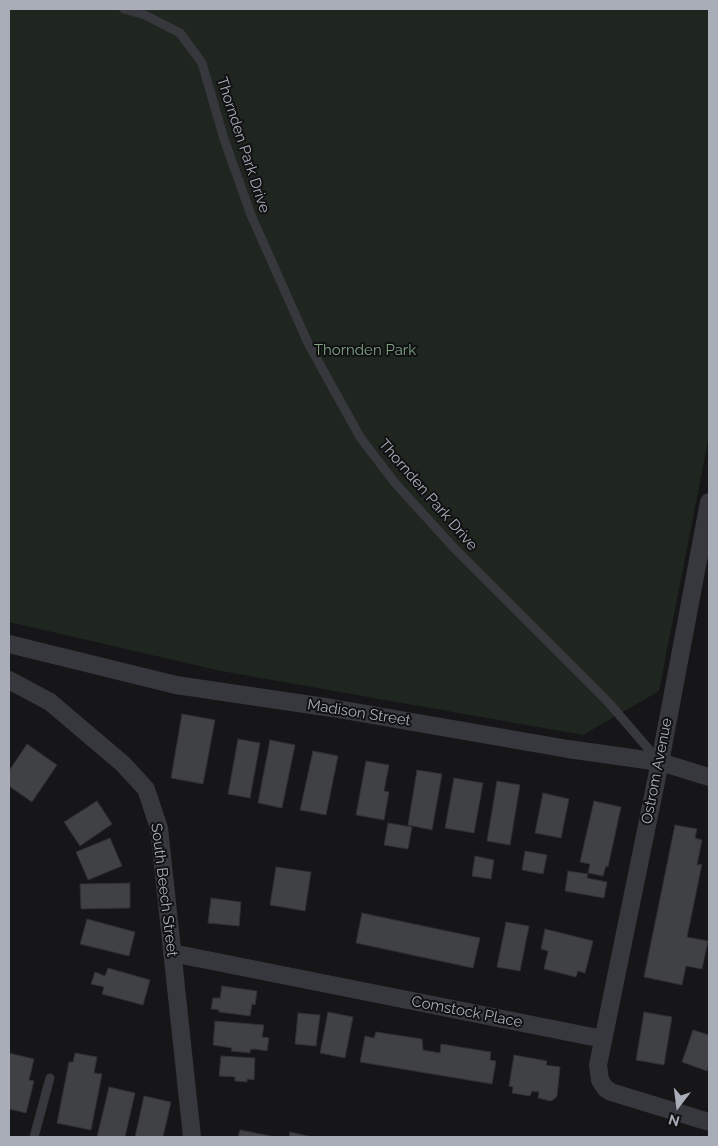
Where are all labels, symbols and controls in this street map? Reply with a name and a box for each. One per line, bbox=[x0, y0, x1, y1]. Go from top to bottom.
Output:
street label: Thornden Park Drive bbox=[213, 75, 273, 215]
park label: Thornden Park bbox=[314, 341, 416, 359]
street label: Thornden Park Drive bbox=[375, 436, 481, 554]
street label: Madison Street bbox=[306, 696, 412, 730]
street label: Ostrom Avenue bbox=[638, 716, 676, 826]
street label: South Beech Street bbox=[147, 822, 181, 958]
street label: Comstock Place bbox=[410, 992, 524, 1032]
north arrow bbox=[653, 1081, 703, 1131]
text: N bbox=[667, 1111, 681, 1130]

